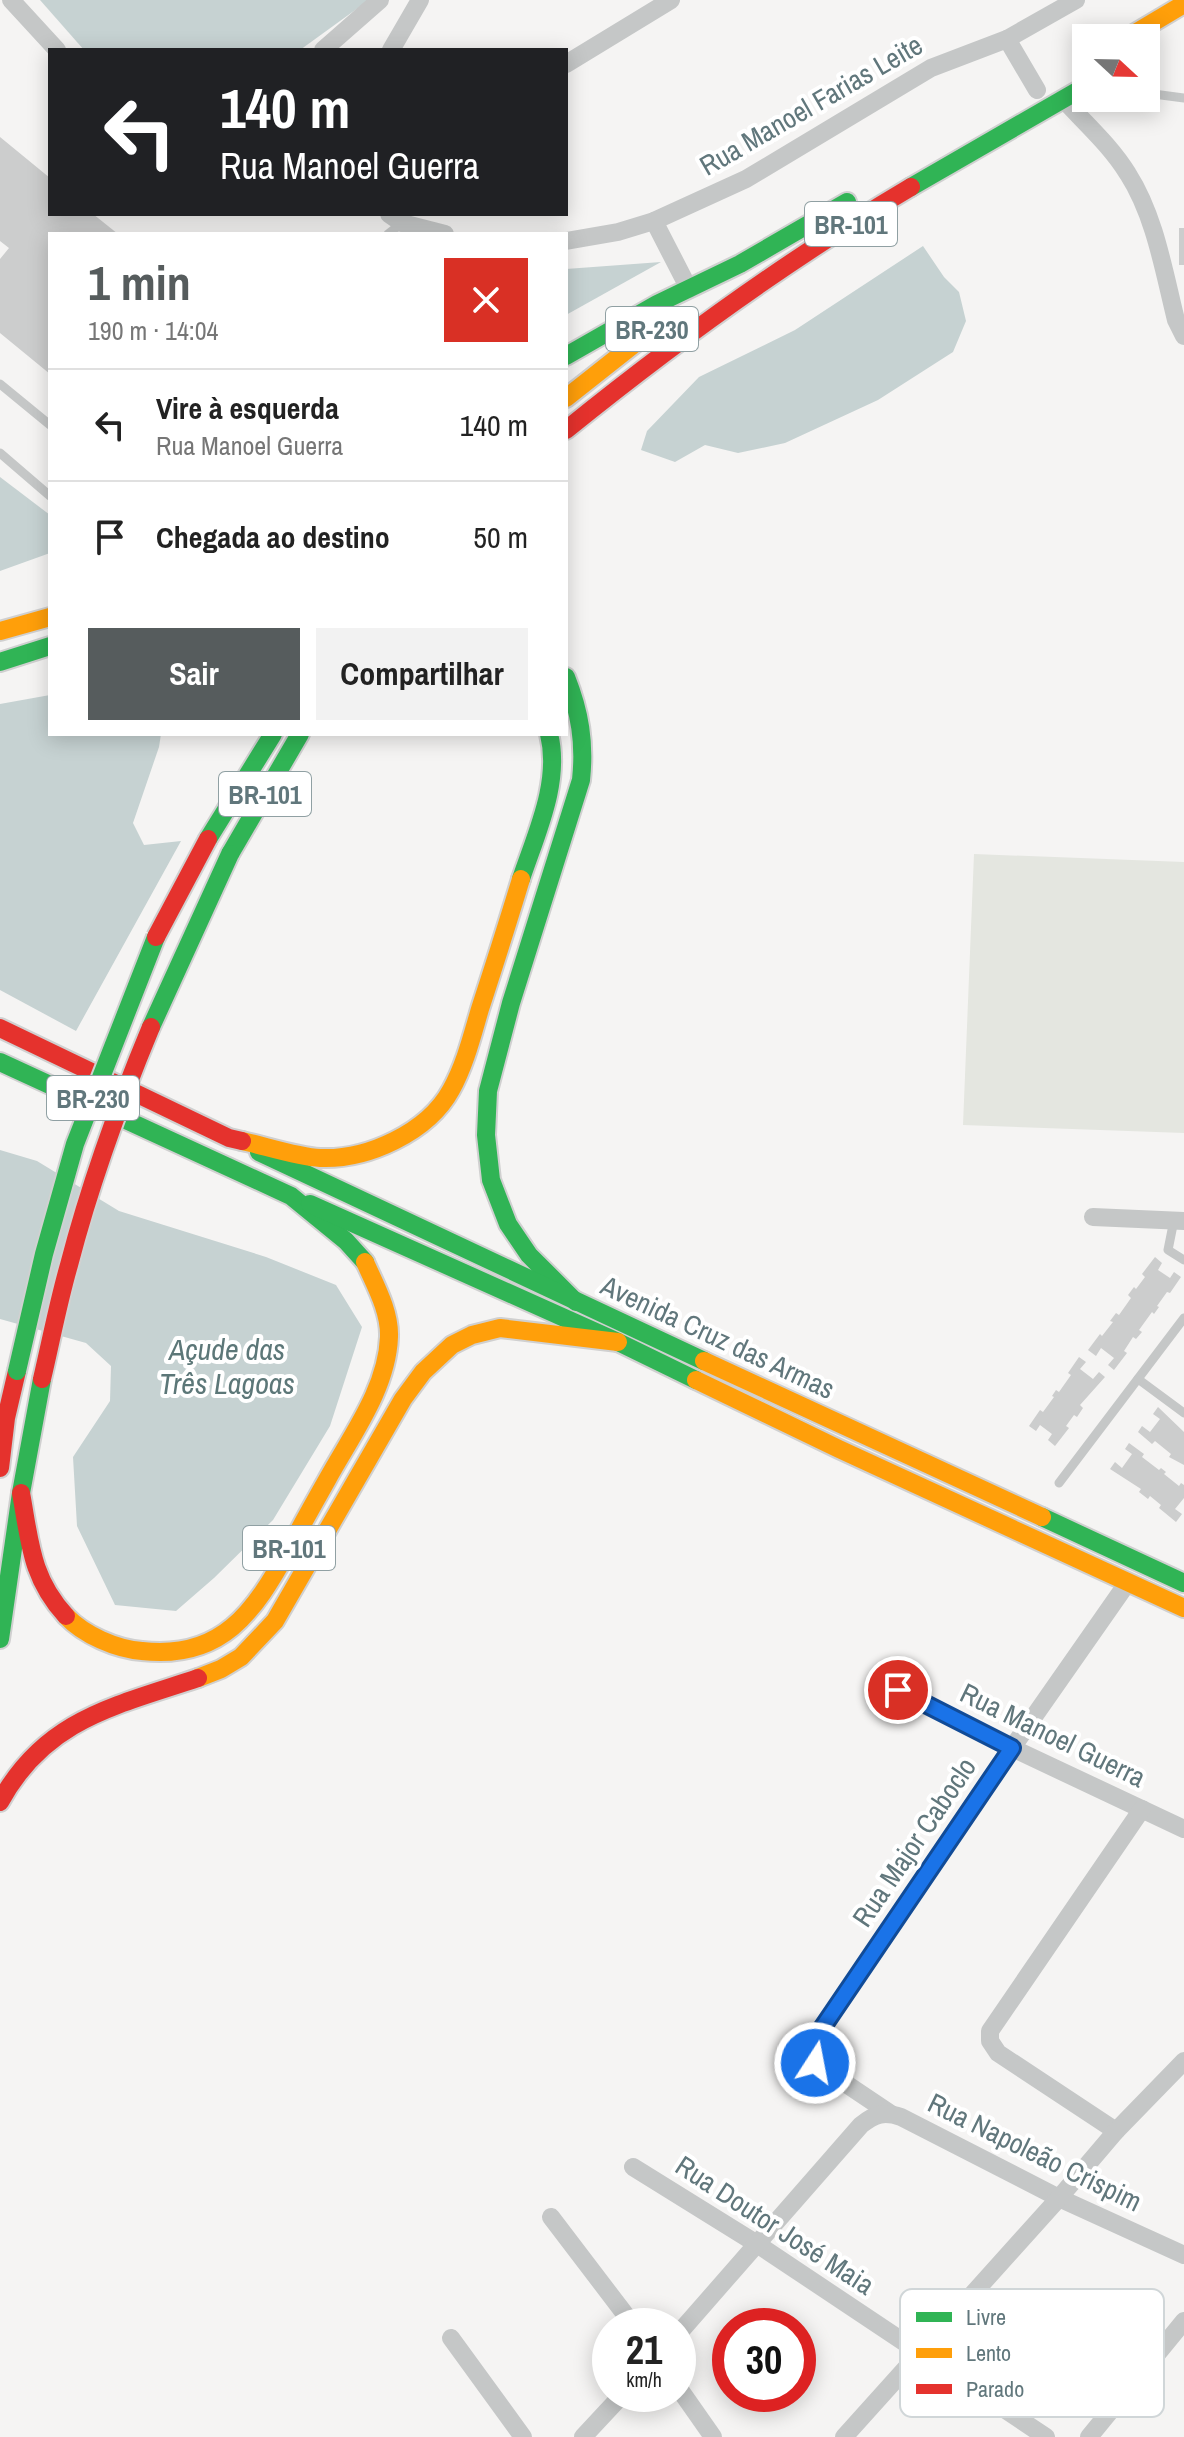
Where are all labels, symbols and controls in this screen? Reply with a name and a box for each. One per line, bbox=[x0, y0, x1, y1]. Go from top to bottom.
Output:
north arrow bbox=[1072, 24, 1160, 112]
map controls bbox=[1072, 24, 1160, 112]
street label: Rua Manoel Farias Leite bbox=[693, 26, 929, 184]
text: 140 m bbox=[220, 70, 350, 145]
icon: left bbox=[88, 80, 192, 184]
text: Rua Manoel Guerra bbox=[220, 142, 479, 190]
road number: BR-101 bbox=[805, 202, 897, 246]
text: 1 min bbox=[88, 250, 191, 315]
button: close bbox=[444, 258, 528, 342]
road number: BR-230 bbox=[606, 307, 698, 351]
text: 190 m · 14:04 bbox=[88, 313, 218, 348]
text: Vire à esquerda bbox=[156, 388, 339, 428]
icon: left bbox=[88, 403, 132, 447]
text: 140 m bbox=[460, 405, 528, 445]
text: Rua Manoel Guerra bbox=[156, 428, 343, 463]
icon: arrive bbox=[88, 515, 132, 559]
text: Chegada ao destino bbox=[156, 517, 390, 557]
text: 50 m bbox=[473, 517, 528, 557]
button: Sair bbox=[88, 628, 300, 720]
button: Compartilhar bbox=[316, 628, 528, 720]
road number: BR-101 bbox=[219, 772, 311, 816]
road number: BR-230 bbox=[47, 1076, 139, 1120]
street label: Avenida Cruz das Armas bbox=[594, 1266, 841, 1408]
water label: Açude das Três Lagoas bbox=[159, 1329, 295, 1403]
road number: BR-101 bbox=[243, 1526, 335, 1570]
pin bbox=[864, 1656, 932, 1724]
icon: arrive bbox=[876, 1668, 920, 1712]
street label: Rua Manoel Guerra bbox=[954, 1674, 1152, 1796]
street label: Rua Major Caboclo bbox=[843, 1750, 985, 1934]
position arrow bbox=[773, 2021, 857, 2105]
street label: Rua Napoleão Crispim bbox=[922, 2084, 1148, 2220]
street label: Rua Doutor José Maia bbox=[668, 2147, 882, 2304]
legend bbox=[900, 2289, 1164, 2417]
text: Livre bbox=[966, 2302, 1006, 2332]
speed limit sign: 30 bbox=[712, 2308, 816, 2412]
text: 21 bbox=[626, 2323, 662, 2376]
text: Lento bbox=[966, 2338, 1011, 2368]
text: km/h bbox=[626, 2366, 662, 2393]
text: Parado bbox=[966, 2374, 1024, 2404]

